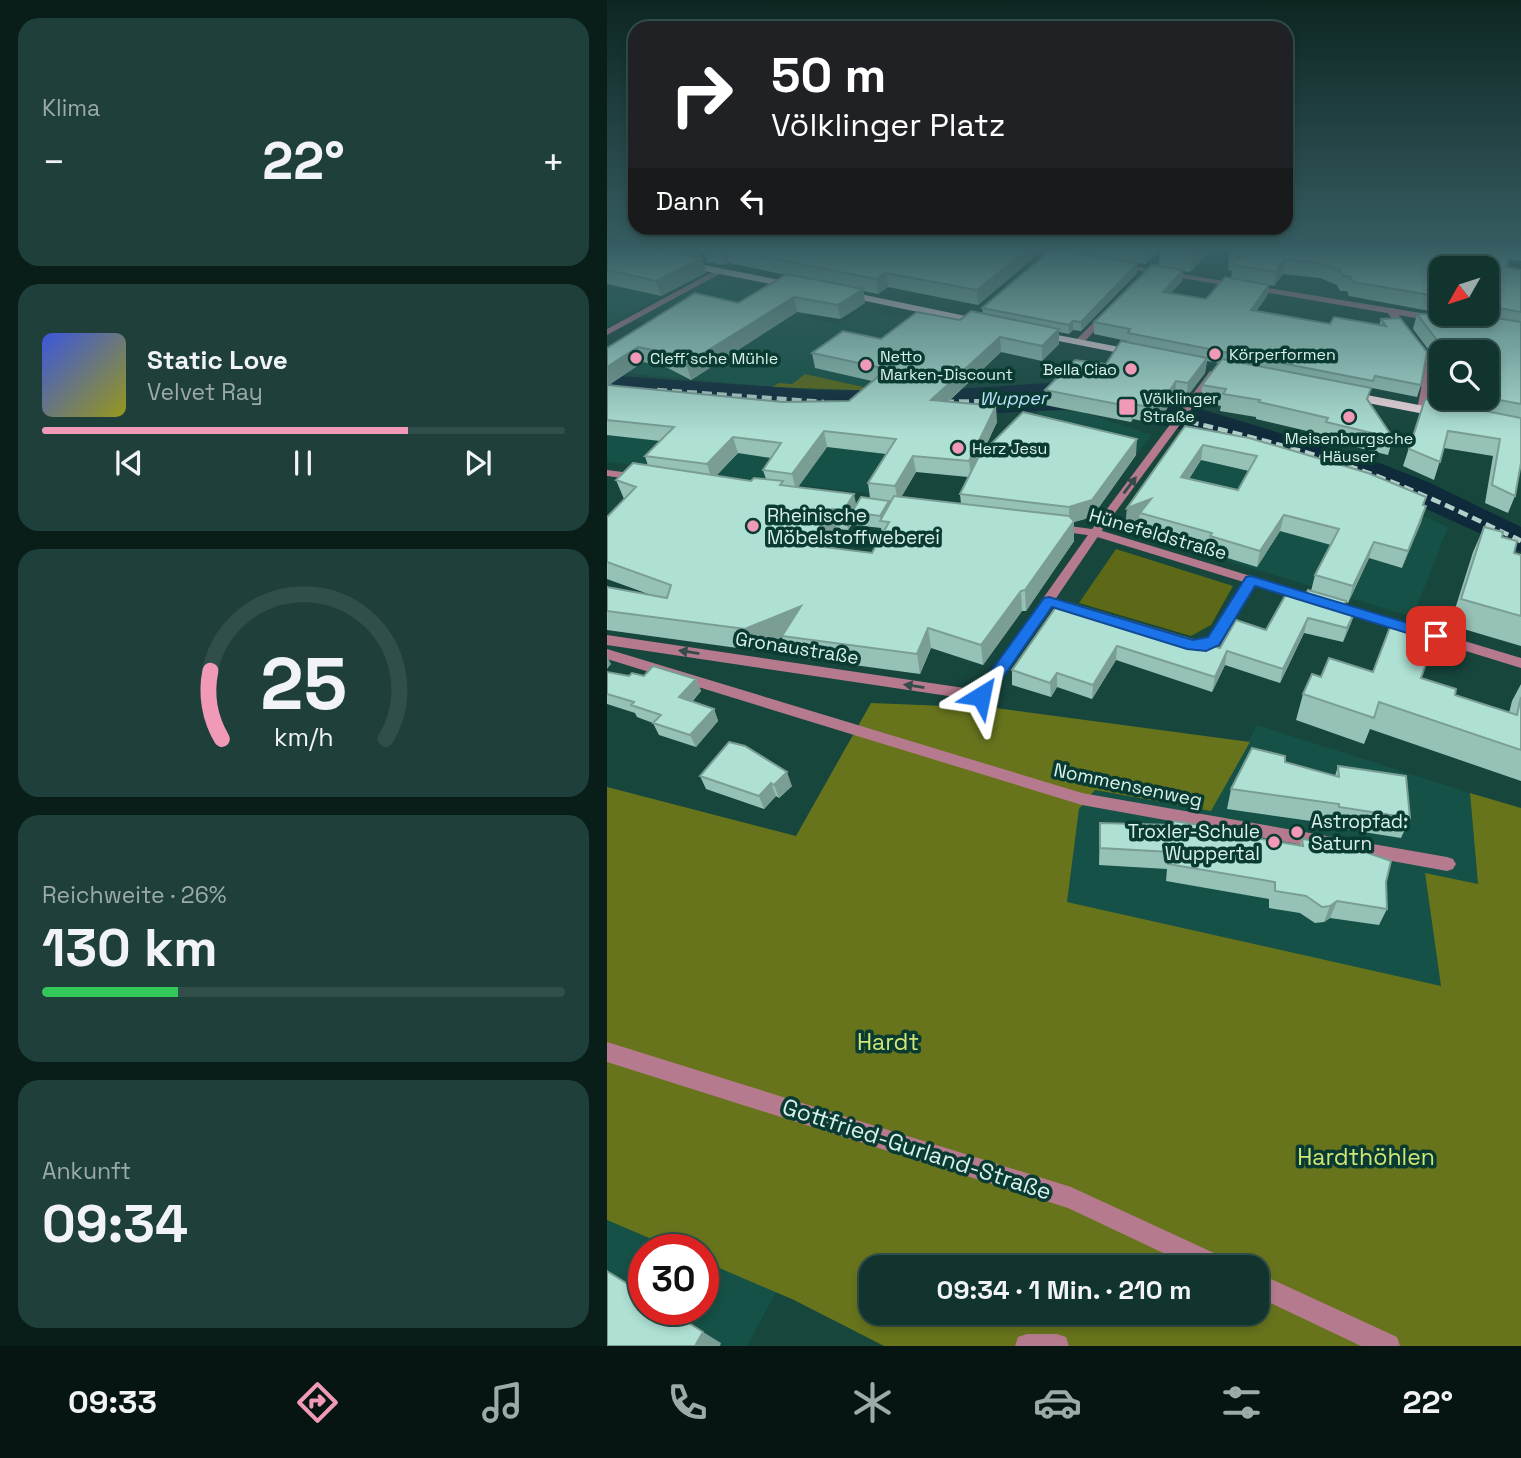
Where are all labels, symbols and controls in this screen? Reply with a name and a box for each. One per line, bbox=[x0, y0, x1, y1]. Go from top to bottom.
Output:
text: 50 m bbox=[771, 44, 886, 106]
icon: right bbox=[656, 49, 747, 140]
text: Klima bbox=[42, 93, 100, 123]
text: Völklinger Platz bbox=[771, 105, 1005, 145]
text: 22° bbox=[262, 128, 345, 194]
text: − bbox=[42, 138, 66, 186]
text: + bbox=[541, 138, 565, 186]
icon: left bbox=[734, 182, 772, 220]
text: Dann bbox=[656, 184, 720, 218]
north arrow bbox=[1429, 256, 1499, 326]
map controls bbox=[1429, 256, 1499, 410]
button: search bbox=[1429, 340, 1499, 410]
text: Static Love bbox=[147, 343, 288, 377]
place label: Körperformen bbox=[1229, 344, 1336, 365]
place label: Netto Marken-Discount bbox=[880, 346, 1013, 385]
marker: Körperformen bbox=[1207, 346, 1223, 362]
place label: Cleff´sche Mühle bbox=[650, 348, 778, 369]
marker: Cleff´sche Mühle bbox=[628, 350, 644, 366]
marker: Netto Marken-Discount bbox=[858, 357, 874, 373]
place label: Bella Ciao bbox=[1043, 359, 1117, 380]
marker: Bella Ciao bbox=[1123, 361, 1139, 377]
text: Velvet Ray bbox=[147, 377, 263, 407]
water label: Wupper bbox=[979, 386, 1049, 410]
place label: Völklinger Straße bbox=[1143, 388, 1218, 427]
marker: Völklinger Straße bbox=[1117, 397, 1137, 417]
marker: Meisenburgsche Häuser bbox=[1341, 409, 1357, 425]
place label: Meisenburgsche Häuser bbox=[1285, 428, 1413, 467]
place label: Herz Jesu bbox=[972, 438, 1047, 459]
marker: Herz Jesu bbox=[950, 440, 966, 456]
icon: previous bbox=[110, 444, 148, 482]
icon: pause bbox=[284, 444, 322, 482]
icon: next bbox=[459, 444, 497, 482]
one-way arrow bbox=[1122, 477, 1137, 495]
street label: Hünefeldstraße bbox=[1086, 502, 1230, 566]
place label: Rheinische Möbelstoffweberei bbox=[767, 503, 940, 550]
marker: Rheinische Möbelstoffweberei bbox=[745, 518, 761, 534]
pin bbox=[1406, 606, 1466, 666]
icon: arrive bbox=[1417, 617, 1455, 655]
street label: Gronaustraße bbox=[734, 626, 860, 670]
text: 25 bbox=[260, 637, 347, 730]
one-way arrow bbox=[678, 646, 700, 657]
position arrow bbox=[944, 659, 1018, 733]
one-way arrow bbox=[903, 680, 925, 691]
text: km/h bbox=[274, 721, 333, 753]
street label: Nommensenweg bbox=[1051, 757, 1205, 813]
place label: Astropfad: Saturn bbox=[1311, 809, 1408, 856]
place label: Troxler-Schule Wuppertal bbox=[1128, 819, 1260, 866]
marker: Astropfad: Saturn bbox=[1289, 824, 1305, 840]
marker: Troxler-Schule Wuppertal bbox=[1266, 834, 1282, 850]
text: Reichweite · 26% bbox=[42, 880, 227, 910]
text: 130 km bbox=[42, 915, 218, 981]
park label: Hardt bbox=[857, 1027, 919, 1057]
street label: Gottfried-Gurland-Straße bbox=[779, 1091, 1055, 1207]
park label: Hardthöhlen bbox=[1297, 1142, 1435, 1172]
text: Ankunft bbox=[42, 1156, 131, 1186]
text: 09:34 bbox=[42, 1191, 188, 1257]
speed limit sign: 30 bbox=[628, 1234, 719, 1325]
text: 09:34 · 1 Min. · 210 m bbox=[937, 1273, 1191, 1307]
icon: directions bbox=[293, 1378, 342, 1427]
icon: music bbox=[478, 1378, 527, 1427]
icon: phone bbox=[663, 1378, 712, 1427]
icon: climate bbox=[848, 1378, 897, 1427]
icon: car bbox=[1033, 1378, 1082, 1427]
icon: filters bbox=[1217, 1378, 1266, 1427]
text: 09:33 bbox=[68, 1382, 157, 1422]
text: 22° bbox=[1402, 1382, 1453, 1422]

